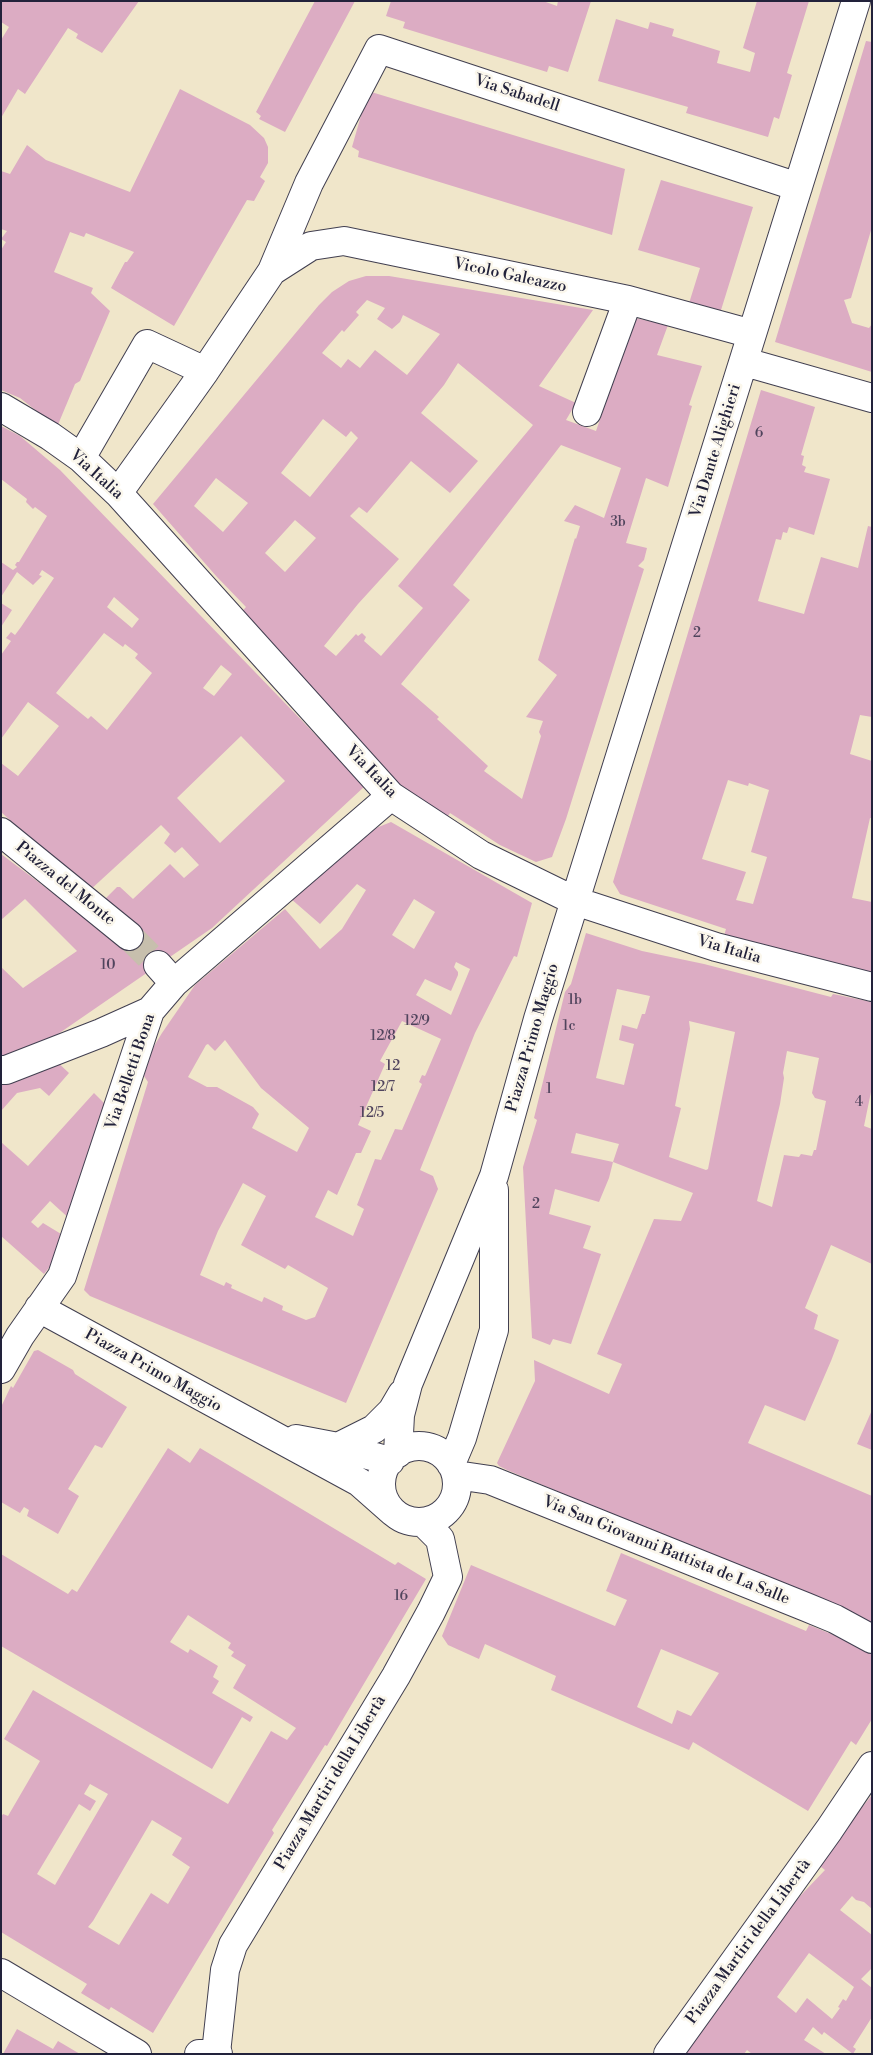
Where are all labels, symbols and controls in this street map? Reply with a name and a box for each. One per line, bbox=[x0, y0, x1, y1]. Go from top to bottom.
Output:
street label: Via Sabadell bbox=[472, 71, 562, 117]
street label: Vicolo Galeazzo bbox=[452, 255, 568, 297]
street label: Via Dante Alighieri bbox=[687, 382, 745, 520]
house number: 6 bbox=[755, 426, 763, 442]
street label: Via Italia bbox=[65, 446, 127, 504]
house number: 3b bbox=[610, 515, 626, 531]
house number: 2 bbox=[693, 626, 701, 642]
street label: Via Italia bbox=[341, 742, 401, 802]
street label: Piazza del Monte bbox=[11, 838, 119, 930]
street label: Via Italia bbox=[695, 932, 763, 968]
house number: 10 bbox=[101, 958, 115, 974]
street label: Piazza Primo Maggio bbox=[503, 961, 563, 1115]
house number: 1b bbox=[568, 993, 582, 1009]
street label: Via Belletti Bona bbox=[102, 1011, 160, 1133]
house number: 12/9 bbox=[404, 1014, 430, 1030]
house number: 1c bbox=[562, 1019, 576, 1035]
house number: 12/8 bbox=[370, 1029, 396, 1045]
house number: 12 bbox=[386, 1059, 400, 1075]
house number: 12/7 bbox=[371, 1080, 395, 1096]
house number: 1 bbox=[546, 1082, 552, 1098]
house number: 4 bbox=[855, 1095, 863, 1111]
house number: 12/5 bbox=[360, 1106, 384, 1122]
house number: 2 bbox=[532, 1197, 540, 1213]
street label: Piazza Primo Maggio bbox=[81, 1325, 225, 1417]
street label: Via San Giovanni Battista de La Salle bbox=[540, 1493, 792, 1609]
house number: 16 bbox=[394, 1589, 408, 1605]
street label: Piazza Martiri della Libertà bbox=[271, 1692, 391, 1874]
street label: Piazza Martiri della Libertà bbox=[682, 1855, 816, 2029]

